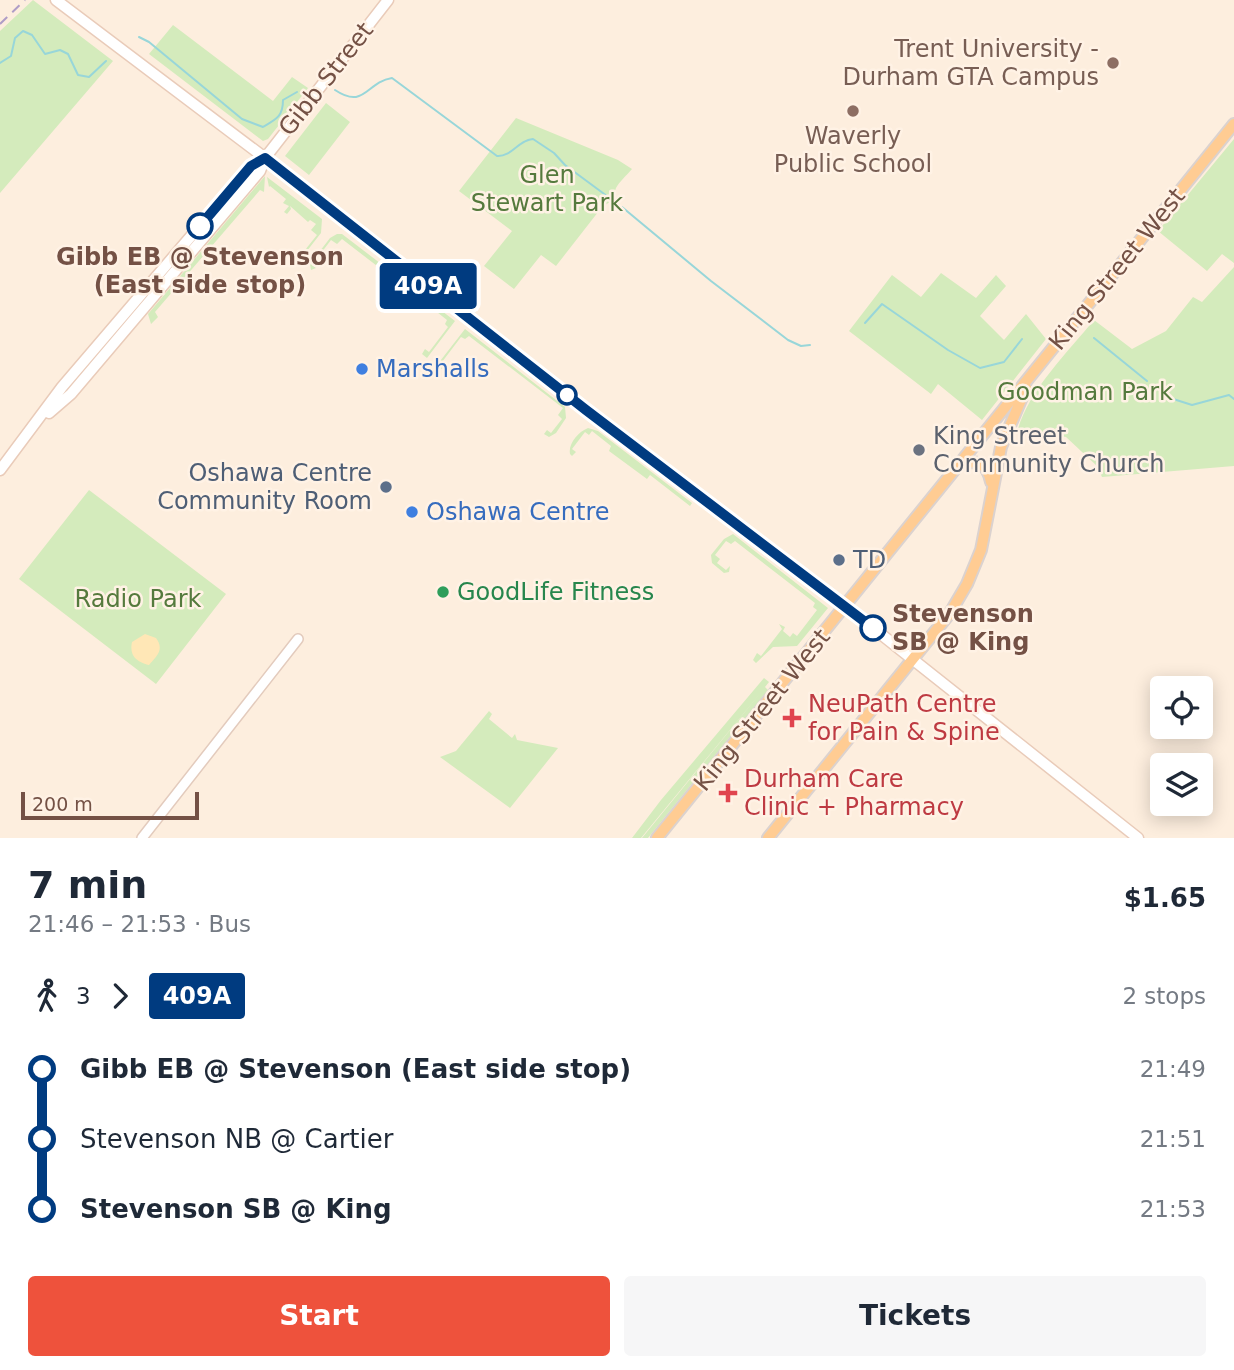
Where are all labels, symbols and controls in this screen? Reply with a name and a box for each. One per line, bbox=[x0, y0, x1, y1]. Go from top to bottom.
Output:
street label: Gibb Street bbox=[273, 17, 379, 141]
place label: Trent University - Durham GTA Campus bbox=[843, 35, 1099, 91]
marker: Trent University - Durham GTA Campus bbox=[1105, 55, 1121, 71]
marker: Waverly Public School bbox=[845, 103, 861, 119]
place label: Waverly Public School bbox=[774, 122, 932, 178]
park label: Glen Stewart Park bbox=[471, 161, 623, 217]
street label: King Street West bbox=[1043, 182, 1191, 356]
marker: Gibb EB @ Stevenson (East side stop) bbox=[187, 213, 213, 239]
place label: Gibb EB @ Stevenson (East side stop) bbox=[56, 243, 344, 299]
line badge: 409A bbox=[379, 263, 477, 309]
text: 409A bbox=[394, 272, 462, 300]
place label: Marshalls bbox=[376, 355, 490, 383]
marker: Marshalls bbox=[354, 361, 370, 377]
park label: Goodman Park bbox=[997, 378, 1173, 406]
unlabelled marker bbox=[557, 385, 577, 405]
place label: King Street Community Church bbox=[933, 422, 1164, 478]
marker: King Street Community Church bbox=[911, 442, 927, 458]
place label: Oshawa Centre Community Room bbox=[157, 459, 372, 515]
marker: Oshawa Centre Community Room bbox=[378, 479, 394, 495]
place label: Oshawa Centre bbox=[426, 498, 610, 526]
marker: Oshawa Centre bbox=[404, 504, 420, 520]
place label: TD bbox=[852, 546, 886, 574]
marker: TD bbox=[831, 552, 847, 568]
place label: GoodLife Fitness bbox=[457, 578, 654, 606]
marker: GoodLife Fitness bbox=[435, 584, 451, 600]
park label: Radio Park bbox=[75, 585, 202, 613]
place label: Stevenson SB @ King bbox=[892, 600, 1034, 656]
marker: Stevenson SB @ King bbox=[860, 615, 886, 641]
street label: King Street West bbox=[688, 623, 836, 797]
map controls bbox=[1150, 676, 1213, 816]
button: locate bbox=[1150, 676, 1213, 739]
place label: NeuPath Centre for Pain & Spine bbox=[808, 690, 1000, 746]
marker: NeuPath Centre for Pain & Spine bbox=[782, 708, 802, 728]
button: layers bbox=[1150, 753, 1213, 816]
place label: Durham Care Clinic + Pharmacy bbox=[744, 765, 964, 821]
marker: Durham Care Clinic + Pharmacy bbox=[718, 783, 738, 803]
scale bar bbox=[21, 789, 200, 821]
text: 200 m bbox=[32, 793, 93, 815]
text: 7 min bbox=[28, 863, 147, 907]
text: $1.65 bbox=[1124, 883, 1206, 913]
text: 21:46 – 21:53 · Bus bbox=[28, 911, 251, 937]
icon: walk bbox=[28, 977, 66, 1015]
icon: forward bbox=[101, 977, 139, 1015]
text: 409A bbox=[163, 982, 231, 1010]
text: 3 bbox=[76, 983, 91, 1009]
text: 2 stops bbox=[1122, 983, 1206, 1009]
text: Gibb EB @ Stevenson (East side stop) bbox=[80, 1054, 631, 1084]
text: 21:49 bbox=[1140, 1056, 1206, 1082]
text: Stevenson NB @ Cartier bbox=[80, 1124, 393, 1154]
text: 21:51 bbox=[1140, 1126, 1206, 1152]
text: Stevenson SB @ King bbox=[80, 1194, 392, 1224]
text: 21:53 bbox=[1140, 1196, 1206, 1222]
button: Start bbox=[28, 1276, 610, 1356]
button: Tickets bbox=[624, 1276, 1206, 1356]

